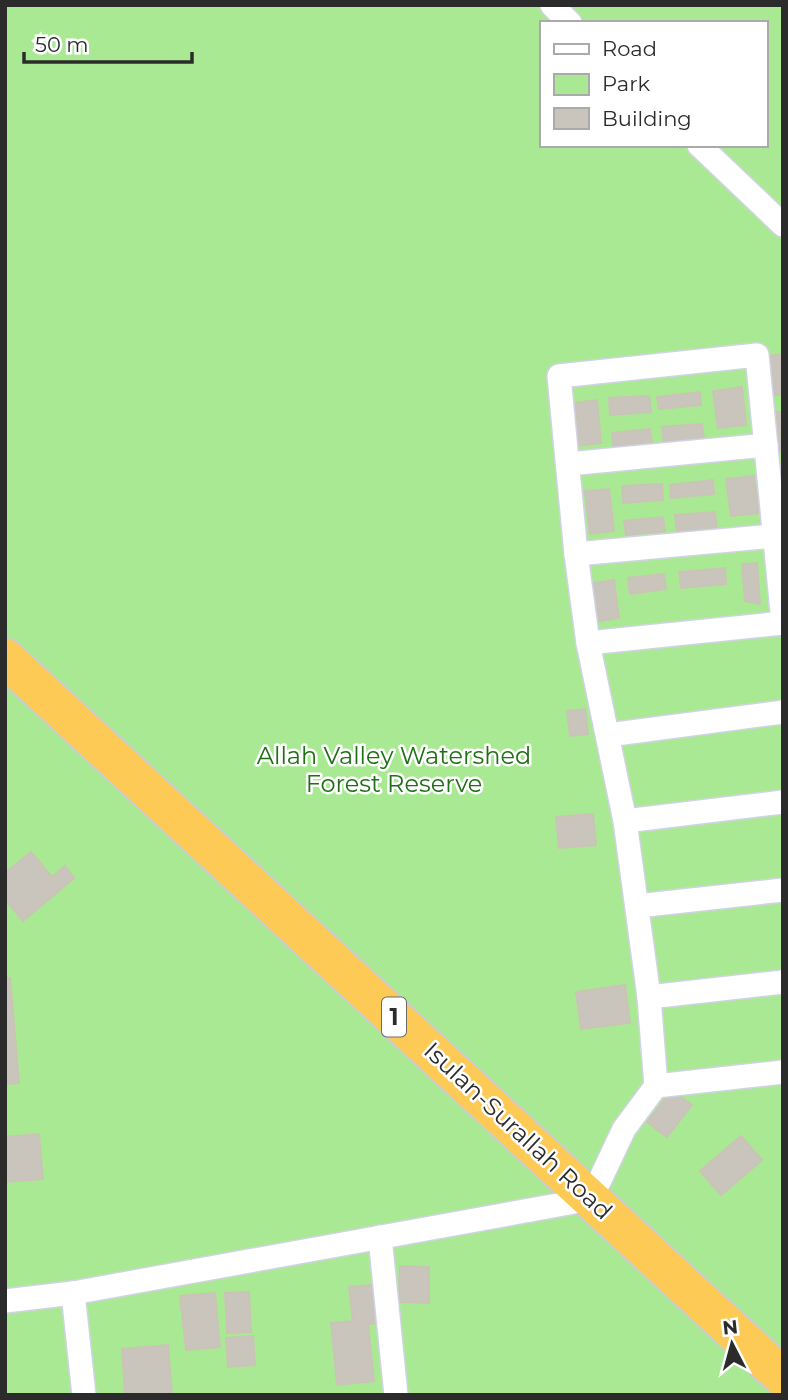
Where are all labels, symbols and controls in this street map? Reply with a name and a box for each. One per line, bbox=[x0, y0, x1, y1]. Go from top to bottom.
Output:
scale bar bbox=[24, 21, 192, 65]
legend bbox=[540, 21, 767, 147]
text: 50 m bbox=[35, 32, 89, 57]
text: Road bbox=[602, 36, 657, 61]
text: Park bbox=[602, 71, 650, 96]
text: Building bbox=[602, 106, 692, 131]
park label: Allah Valley Watershed Forest Reserve bbox=[257, 741, 531, 798]
road number: 1 bbox=[382, 998, 406, 1036]
street label: Isulan-Surallah Road bbox=[418, 1036, 618, 1225]
north arrow bbox=[697, 1309, 767, 1379]
text: N bbox=[721, 1315, 739, 1340]

